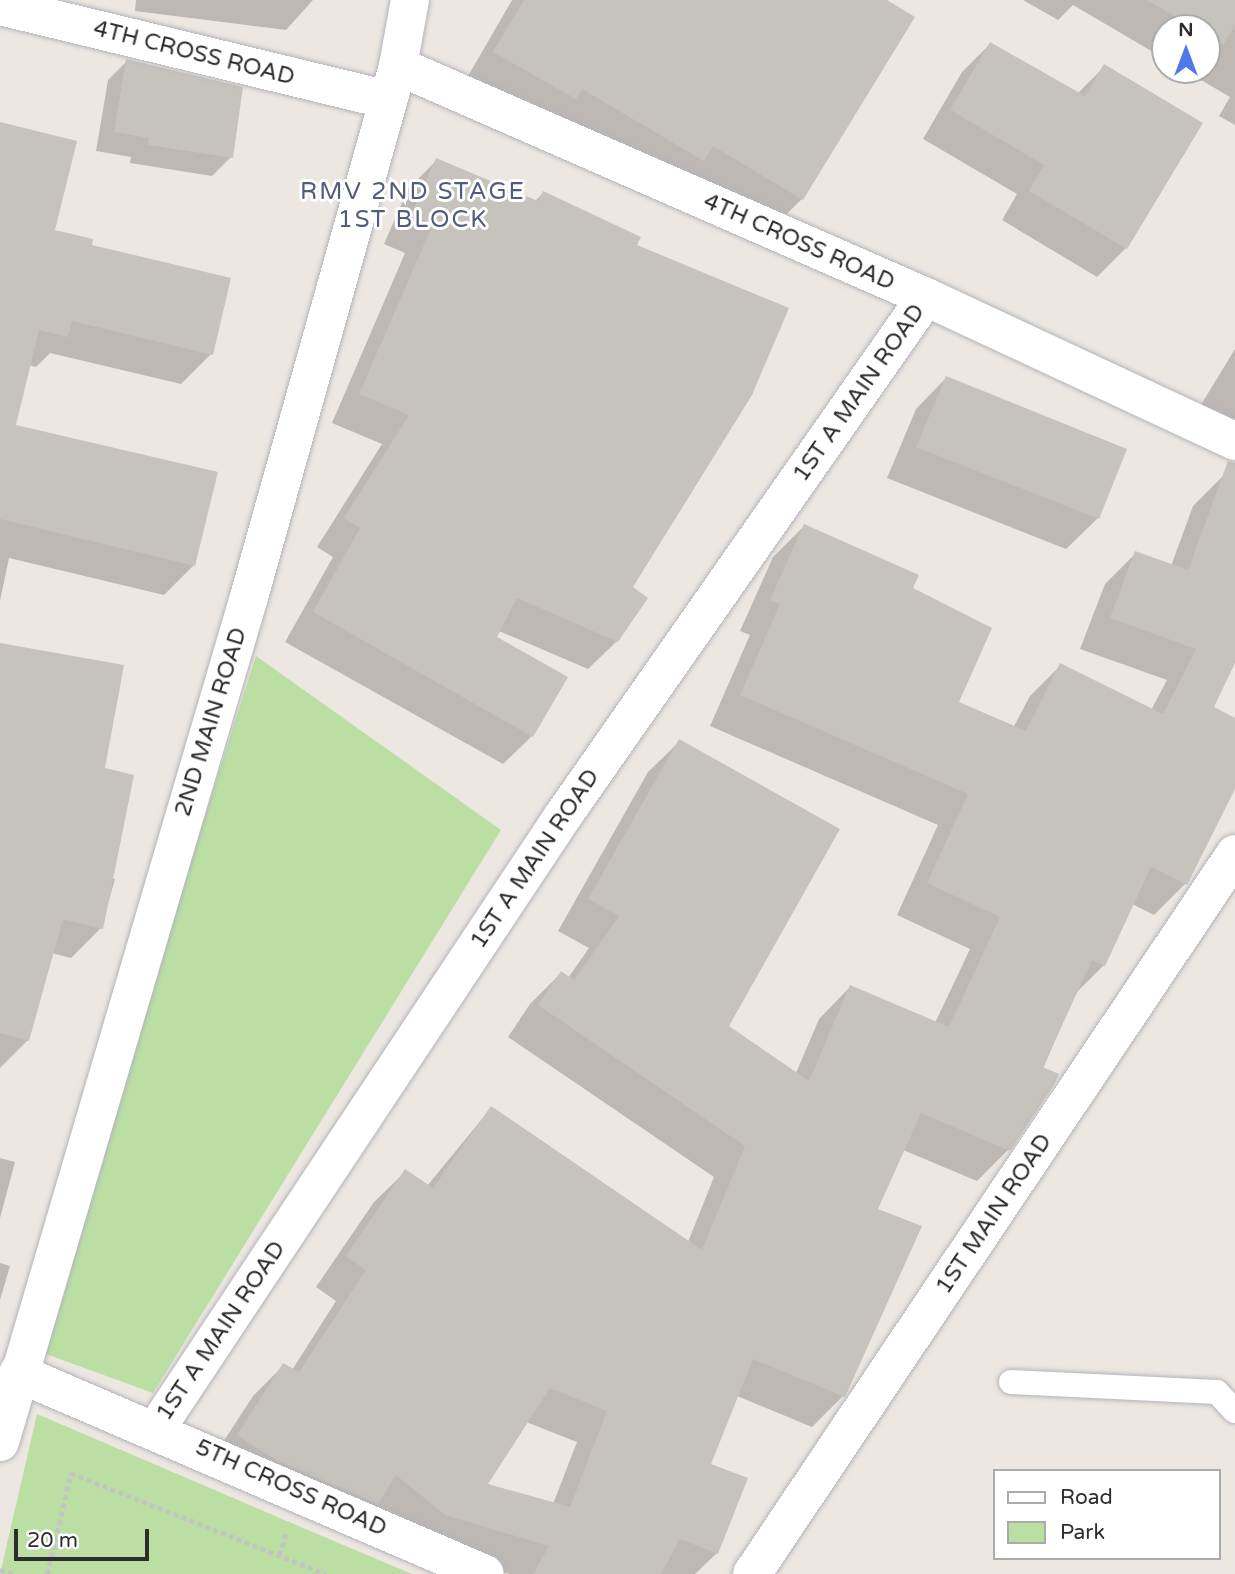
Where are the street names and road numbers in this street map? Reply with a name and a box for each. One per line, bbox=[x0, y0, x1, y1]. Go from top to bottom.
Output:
street label: 4TH CROSS ROAD bbox=[91, 15, 297, 91]
street label: 4TH CROSS ROAD bbox=[699, 187, 899, 297]
street label: 1ST A MAIN ROAD bbox=[787, 299, 931, 487]
street label: 2ND MAIN ROAD bbox=[169, 624, 253, 820]
street label: 1ST A MAIN ROAD bbox=[465, 764, 605, 954]
street label: 1ST MAIN ROAD bbox=[930, 1129, 1058, 1299]
street label: 1ST A MAIN ROAD bbox=[151, 1236, 291, 1426]
street label: 5TH CROSS ROAD bbox=[191, 1433, 391, 1543]

